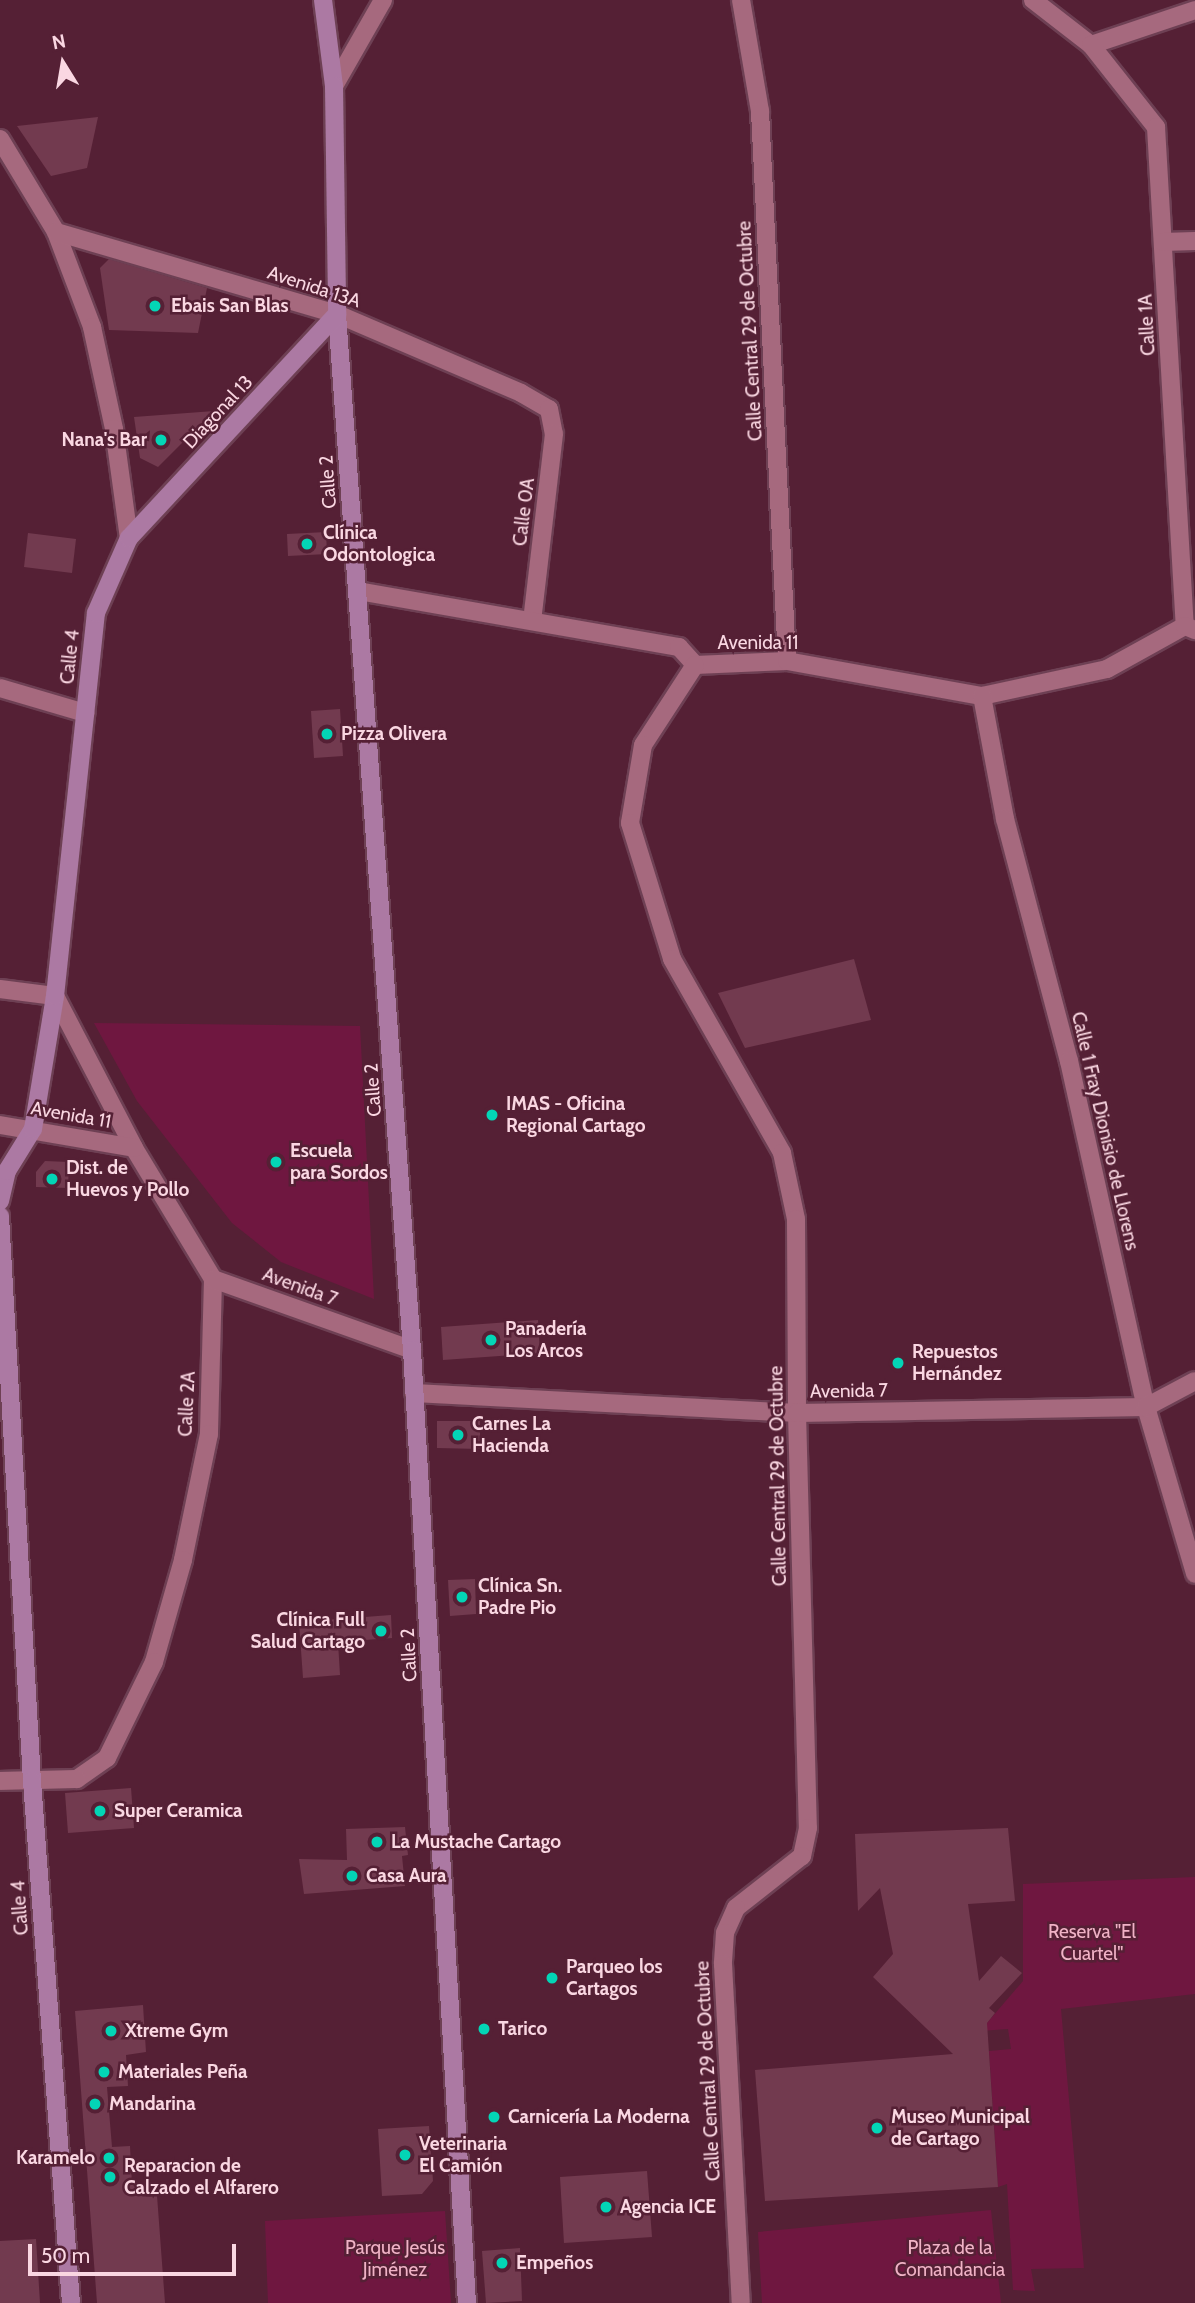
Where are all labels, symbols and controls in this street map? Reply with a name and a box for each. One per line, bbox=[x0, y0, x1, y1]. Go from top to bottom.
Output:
north arrow bbox=[28, 28, 98, 98]
text: N bbox=[50, 29, 68, 54]
street label: Calle Central 29 de Octubre bbox=[733, 220, 767, 442]
street label: Avenida 13A bbox=[264, 261, 364, 313]
street label: Calle 1A bbox=[1134, 294, 1160, 356]
place label: Ebais San Blas bbox=[171, 295, 288, 317]
marker: Ebais San Blas bbox=[145, 296, 165, 316]
street label: Diagonal 13 bbox=[178, 371, 258, 453]
place label: Nana's Bar bbox=[62, 429, 147, 451]
marker: Nana's Bar bbox=[153, 432, 169, 448]
street label: Calle 2 bbox=[315, 454, 341, 510]
street label: Calle 0A bbox=[509, 477, 539, 547]
place label: Clínica Odontologica bbox=[323, 522, 435, 566]
marker: Clínica Odontologica bbox=[297, 534, 317, 554]
street label: Calle 4 bbox=[56, 629, 84, 685]
street label: Avenida 11 bbox=[718, 632, 798, 654]
place label: Pizza Olivera bbox=[341, 723, 447, 745]
marker: Pizza Olivera bbox=[319, 726, 335, 742]
street label: Calle 1 Fray Dionisio de Llorens bbox=[1066, 1010, 1144, 1252]
street label: Calle 2 bbox=[360, 1062, 386, 1118]
place label: IMAS - Oficina Regional Cartago bbox=[506, 1093, 645, 1137]
street label: Avenida 11 bbox=[29, 1097, 113, 1133]
marker: IMAS - Oficina Regional Cartago bbox=[484, 1107, 500, 1123]
place label: Escuela para Sordos bbox=[290, 1140, 388, 1184]
marker: Escuela para Sordos bbox=[268, 1154, 284, 1170]
place label: Dist. de Huevos y Pollo bbox=[66, 1157, 189, 1201]
marker: Dist. de Huevos y Pollo bbox=[44, 1171, 60, 1187]
street label: Avenida 7 bbox=[259, 1263, 341, 1311]
place label: Panadería Los Arcos bbox=[505, 1318, 586, 1362]
marker: Panadería Los Arcos bbox=[483, 1332, 499, 1348]
place label: Repuestos Hernández bbox=[912, 1341, 1002, 1385]
marker: Repuestos Hernández bbox=[890, 1355, 906, 1371]
street label: Calle Central 29 de Octubre bbox=[765, 1366, 791, 1586]
street label: Calle 2A bbox=[174, 1371, 200, 1437]
street label: Avenida 7 bbox=[810, 1379, 888, 1403]
place label: Carnes La Hacienda bbox=[472, 1413, 551, 1457]
marker: Carnes La Hacienda bbox=[450, 1427, 466, 1443]
place label: Clínica Sn. Padre Pio bbox=[478, 1575, 562, 1619]
marker: Clínica Sn. Padre Pio bbox=[452, 1587, 472, 1607]
place label: Clínica Full Salud Cartago bbox=[250, 1609, 365, 1653]
marker: Clínica Full Salud Cartago bbox=[371, 1621, 391, 1641]
street label: Calle 2 bbox=[396, 1628, 422, 1682]
place label: Super Ceramica bbox=[114, 1800, 243, 1822]
marker: Super Ceramica bbox=[92, 1803, 108, 1819]
place label: La Mustache Cartago bbox=[391, 1831, 561, 1853]
marker: La Mustache Cartago bbox=[369, 1834, 385, 1850]
place label: Casa Aura bbox=[366, 1865, 446, 1887]
marker: Casa Aura bbox=[344, 1868, 360, 1884]
street label: Calle 4 bbox=[7, 1880, 33, 1936]
park label: Reserva "El Cuartel" bbox=[1048, 1921, 1136, 1965]
place label: Parqueo los Cartagos bbox=[566, 1956, 663, 2000]
street label: Calle Central 29 de Octubre bbox=[691, 1960, 725, 2182]
marker: Parqueo los Cartagos bbox=[544, 1970, 560, 1986]
place label: Tarico bbox=[498, 2018, 547, 2040]
place label: Xtreme Gym bbox=[125, 2020, 228, 2042]
marker: Tarico bbox=[476, 2021, 492, 2037]
marker: Xtreme Gym bbox=[103, 2023, 119, 2039]
place label: Materiales Peña bbox=[118, 2061, 247, 2083]
marker: Materiales Peña bbox=[96, 2064, 112, 2080]
place label: Mandarina bbox=[109, 2093, 196, 2115]
marker: Mandarina bbox=[87, 2096, 103, 2112]
place label: Carnicería La Moderna bbox=[508, 2106, 690, 2128]
place label: Museo Municipal de Cartago bbox=[891, 2106, 1030, 2150]
marker: Carnicería La Moderna bbox=[486, 2109, 502, 2125]
marker: Museo Municipal de Cartago bbox=[869, 2120, 885, 2136]
place label: Veterinaria El Camión bbox=[419, 2133, 507, 2177]
place label: Karamelo bbox=[16, 2147, 95, 2169]
marker: Veterinaria El Camión bbox=[397, 2147, 413, 2163]
marker: Karamelo bbox=[101, 2150, 117, 2166]
place label: Reparacion de Calzado el Alfarero bbox=[124, 2155, 279, 2199]
marker: Reparacion de Calzado el Alfarero bbox=[102, 2169, 118, 2185]
place label: Agencia ICE bbox=[620, 2196, 716, 2218]
marker: Agencia ICE bbox=[598, 2199, 614, 2215]
scale bar bbox=[32, 2230, 240, 2274]
park label: Parque Jesús Jiménez bbox=[345, 2237, 445, 2281]
park label: Plaza de la Comandancia bbox=[895, 2237, 1005, 2281]
text: 50 m bbox=[41, 2243, 90, 2268]
place label: Empeños bbox=[516, 2252, 593, 2274]
marker: Empeños bbox=[494, 2255, 510, 2271]

